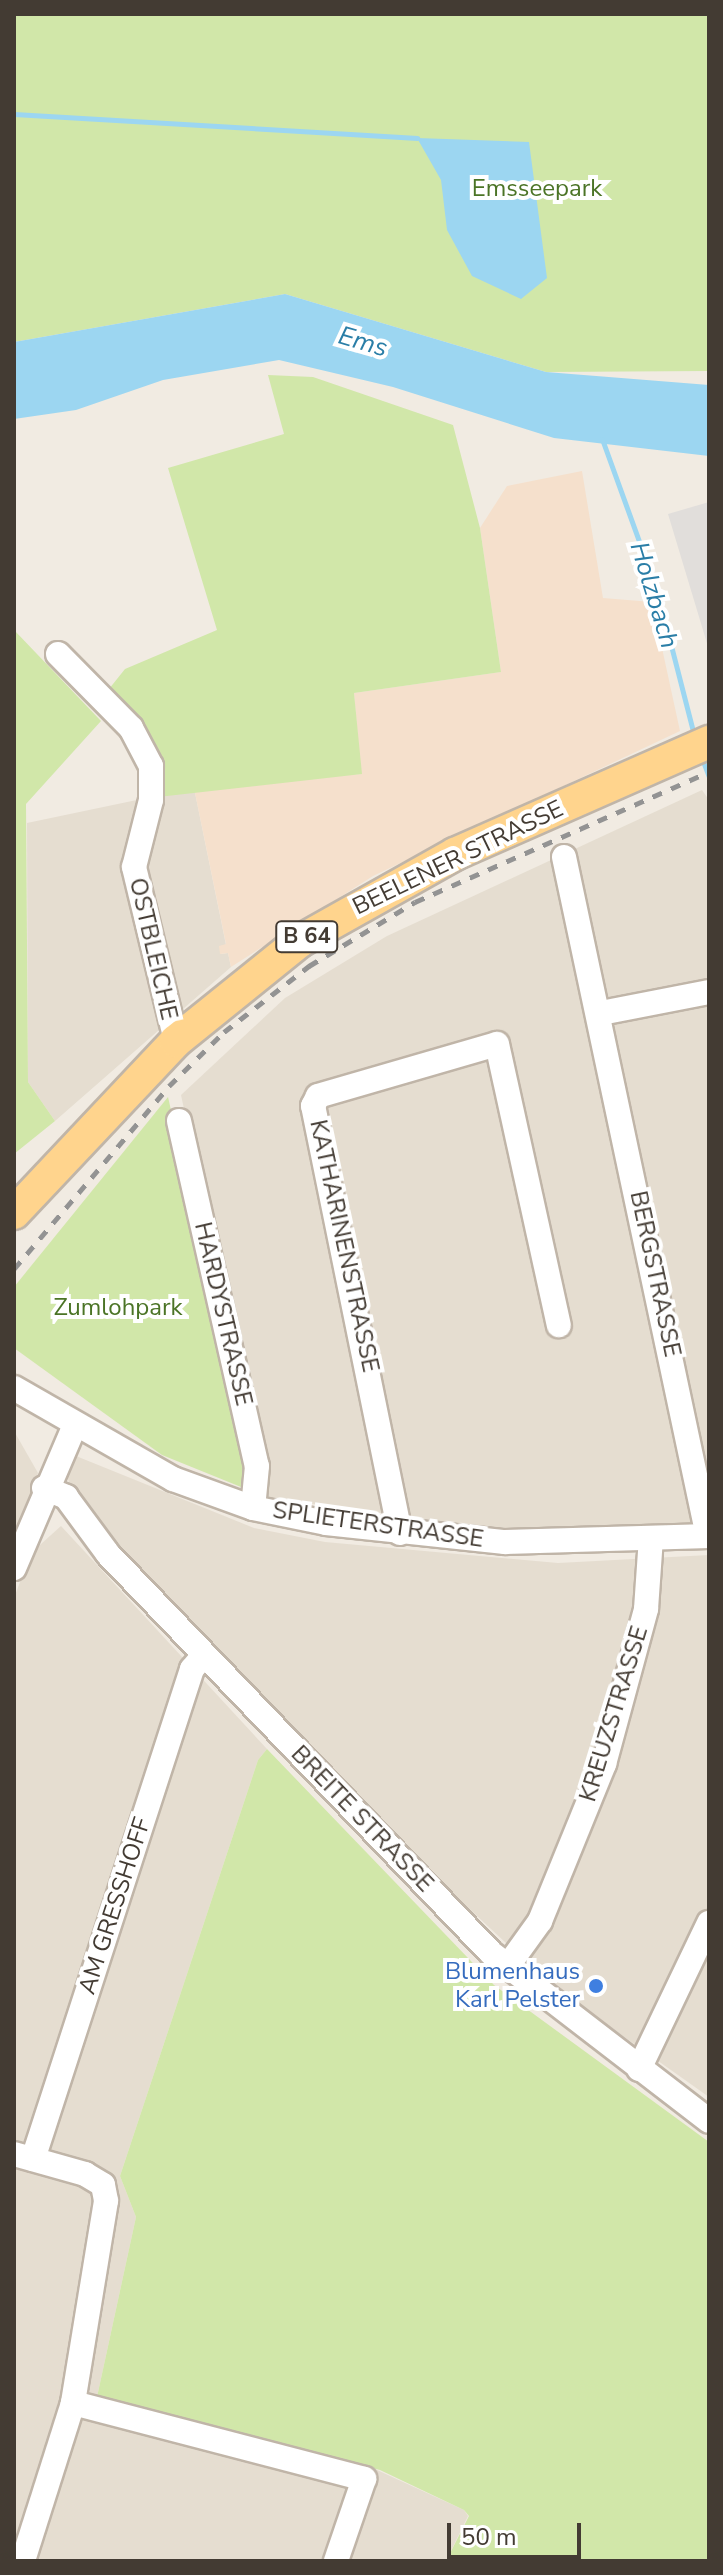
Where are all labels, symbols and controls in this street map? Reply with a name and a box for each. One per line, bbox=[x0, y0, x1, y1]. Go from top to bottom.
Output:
park label: Emsseepark bbox=[472, 175, 602, 203]
water label: Ems bbox=[335, 320, 391, 364]
water label: Holzbach bbox=[623, 538, 685, 652]
street label: BEELENER STRASSE bbox=[348, 794, 568, 922]
street label: OSTBLEICHE bbox=[123, 875, 183, 1023]
road number: B 64 bbox=[275, 919, 339, 955]
street label: KATHARINENSTRASSE bbox=[303, 1117, 385, 1375]
street label: BERGSTRASSE bbox=[623, 1188, 687, 1360]
street label: HARDYSTRASSE bbox=[188, 1219, 258, 1409]
park label: Zumlohpark bbox=[53, 1294, 183, 1322]
street label: SPLIETERSTRASSE bbox=[271, 1496, 485, 1554]
street label: KREUZSTRASSE bbox=[574, 1623, 654, 1805]
street label: BREITE STRASSE bbox=[285, 1740, 439, 1898]
street label: AM GRESSHOFF bbox=[73, 1814, 157, 1998]
place label: Blumenhaus Karl Pelster bbox=[445, 1958, 580, 2014]
marker: Blumenhaus Karl Pelster bbox=[587, 1977, 605, 1995]
scale bar bbox=[451, 2507, 585, 2557]
text: 50 m bbox=[461, 2521, 517, 2553]

